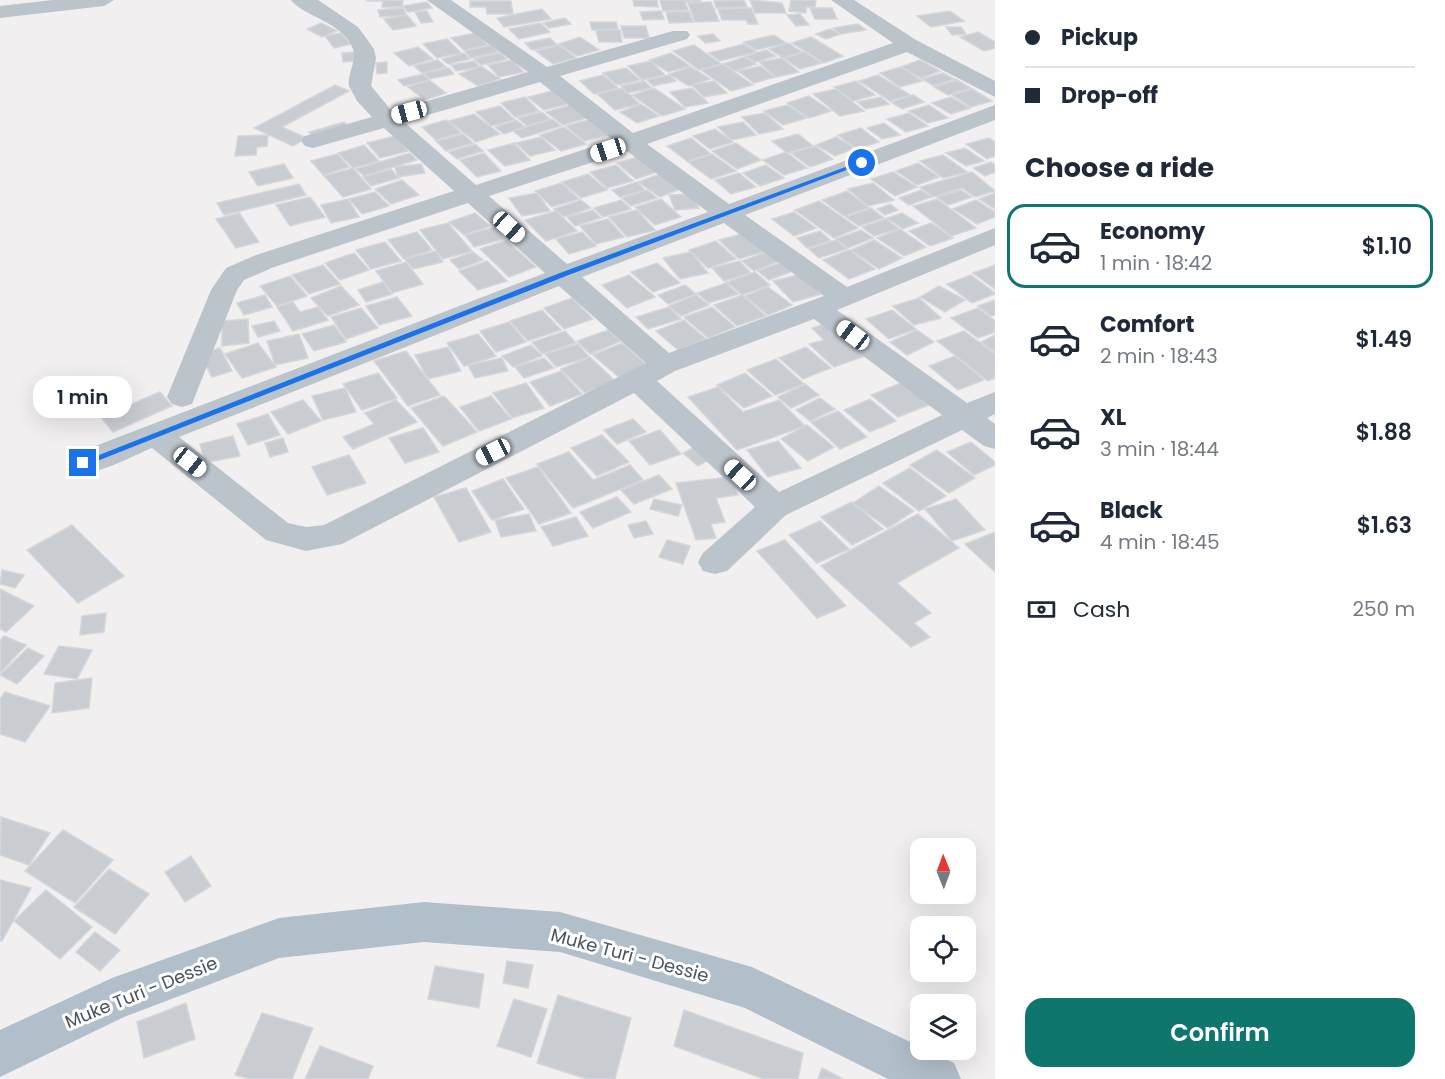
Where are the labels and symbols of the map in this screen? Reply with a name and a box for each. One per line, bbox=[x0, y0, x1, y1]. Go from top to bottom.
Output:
car bbox=[389, 99, 429, 125]
car bbox=[588, 136, 628, 164]
route start bbox=[848, 149, 875, 176]
car bbox=[490, 208, 528, 246]
car bbox=[833, 317, 873, 353]
callout: 1 min bbox=[34, 376, 132, 418]
car bbox=[473, 436, 513, 468]
car bbox=[170, 444, 210, 480]
route end bbox=[69, 449, 96, 476]
car bbox=[721, 456, 759, 494]
north arrow bbox=[910, 838, 976, 904]
street label: Muke Turi - Dessie bbox=[548, 922, 712, 988]
street label: Muke Turi - Dessie bbox=[61, 950, 221, 1034]

